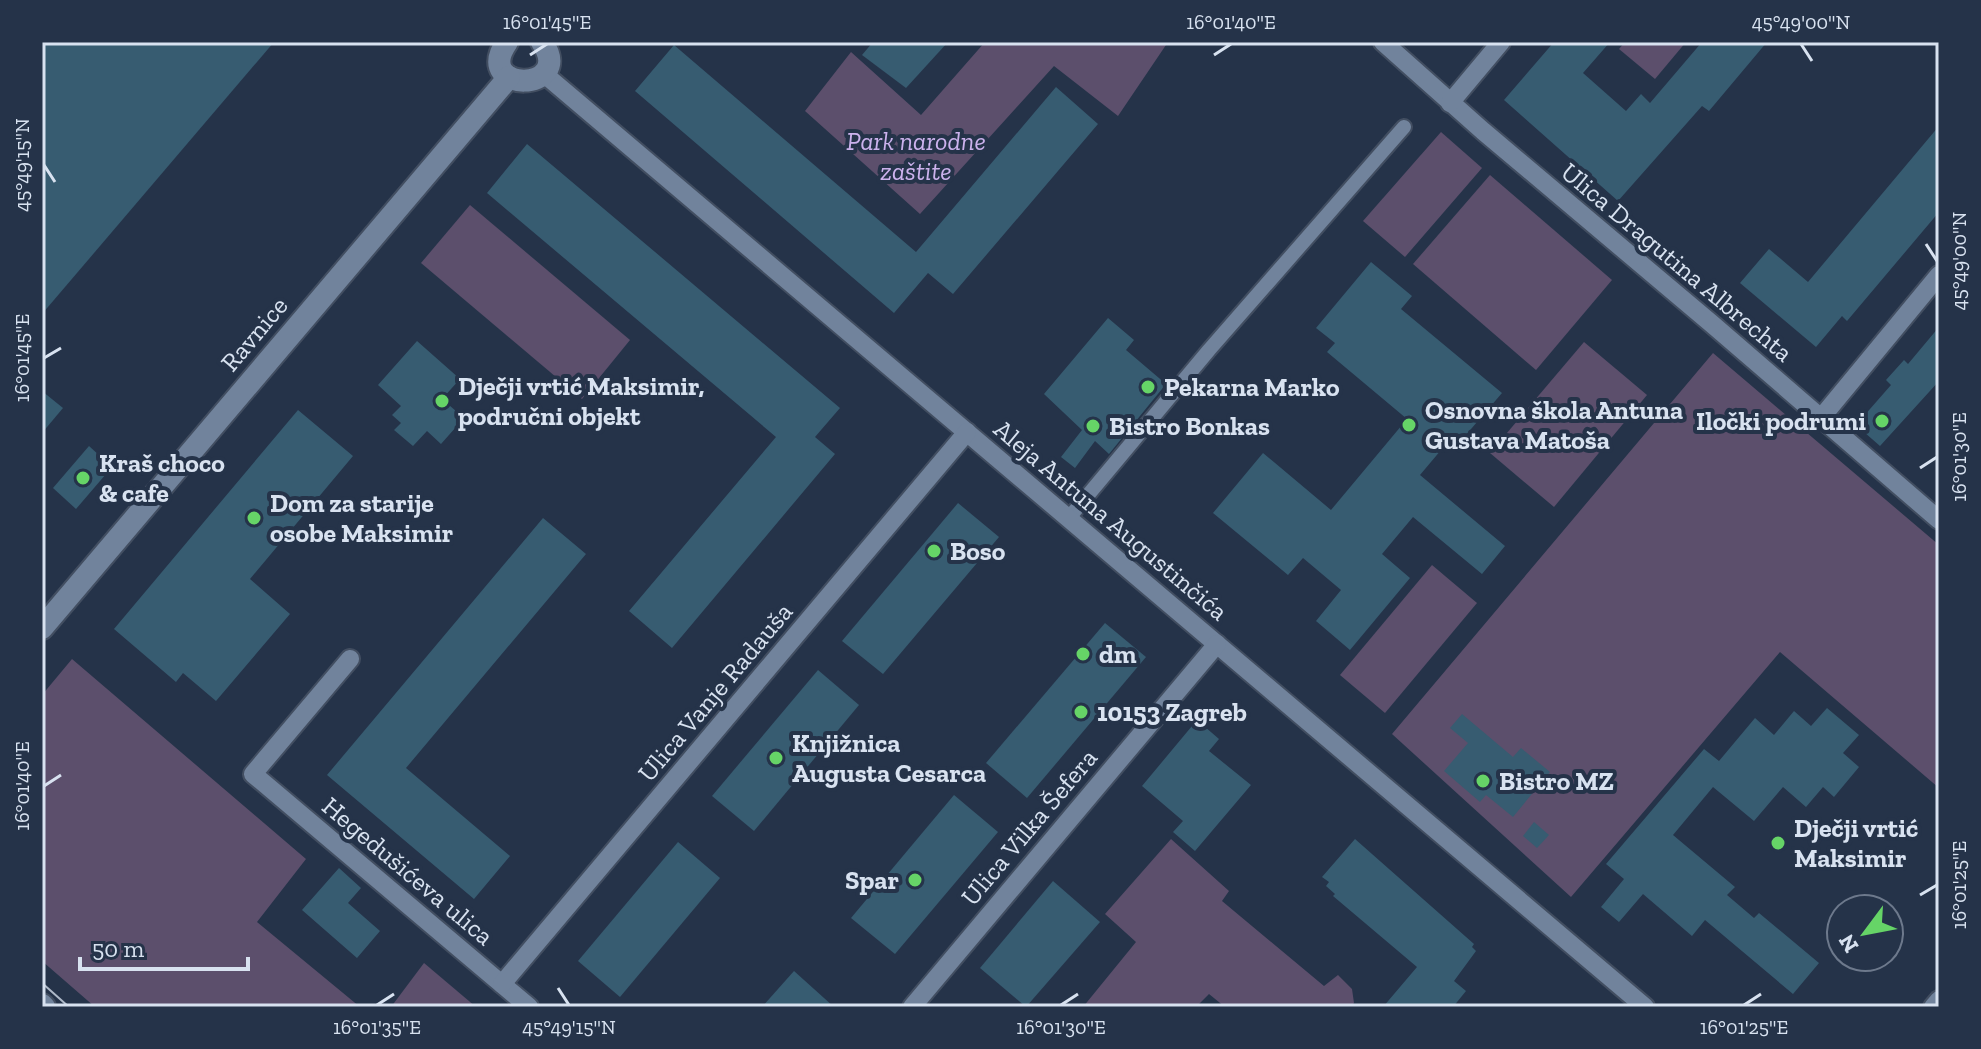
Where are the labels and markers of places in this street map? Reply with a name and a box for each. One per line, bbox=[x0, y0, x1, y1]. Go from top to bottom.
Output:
place label: Dječji vrtić Maksimir, područni objekt bbox=[458, 370, 704, 432]
place label: Pekarna Marko bbox=[1164, 371, 1340, 403]
marker: Pekarna Marko bbox=[1139, 378, 1157, 396]
marker: Dječji vrtić Maksimir, područni objekt bbox=[433, 392, 451, 410]
place label: Osnovna škola Antuna Gustava Matoša bbox=[1425, 394, 1683, 456]
place label: Iločki podrumi bbox=[1696, 405, 1866, 437]
place label: Bistro Bonkas bbox=[1109, 410, 1270, 442]
marker: Iločki podrumi bbox=[1873, 412, 1891, 430]
marker: Osnovna škola Antuna Gustava Matoša bbox=[1400, 416, 1418, 434]
marker: Bistro Bonkas bbox=[1084, 417, 1102, 435]
place label: Kraš choco & cafe bbox=[99, 447, 225, 509]
marker: Kraš choco & cafe bbox=[74, 469, 92, 487]
place label: Dom za starije osobe Maksimir bbox=[270, 487, 453, 549]
marker: Dom za starije osobe Maksimir bbox=[245, 509, 263, 527]
place label: Boso bbox=[950, 535, 1006, 567]
marker: Boso bbox=[925, 542, 943, 560]
place label: dm bbox=[1099, 638, 1137, 670]
marker: dm bbox=[1074, 645, 1092, 663]
place label: 10153 Zagreb bbox=[1097, 696, 1247, 728]
marker: 10153 Zagreb bbox=[1072, 703, 1090, 721]
place label: Knjižnica Augusta Cesarca bbox=[792, 727, 986, 789]
marker: Knjižnica Augusta Cesarca bbox=[767, 749, 785, 767]
place label: Bistro MZ bbox=[1499, 765, 1614, 797]
marker: Bistro MZ bbox=[1474, 772, 1492, 790]
place label: Dječji vrtić Maksimir bbox=[1794, 812, 1918, 874]
marker: Dječji vrtić Maksimir bbox=[1769, 834, 1787, 852]
place label: Spar bbox=[845, 864, 899, 896]
marker: Spar bbox=[906, 871, 924, 889]

